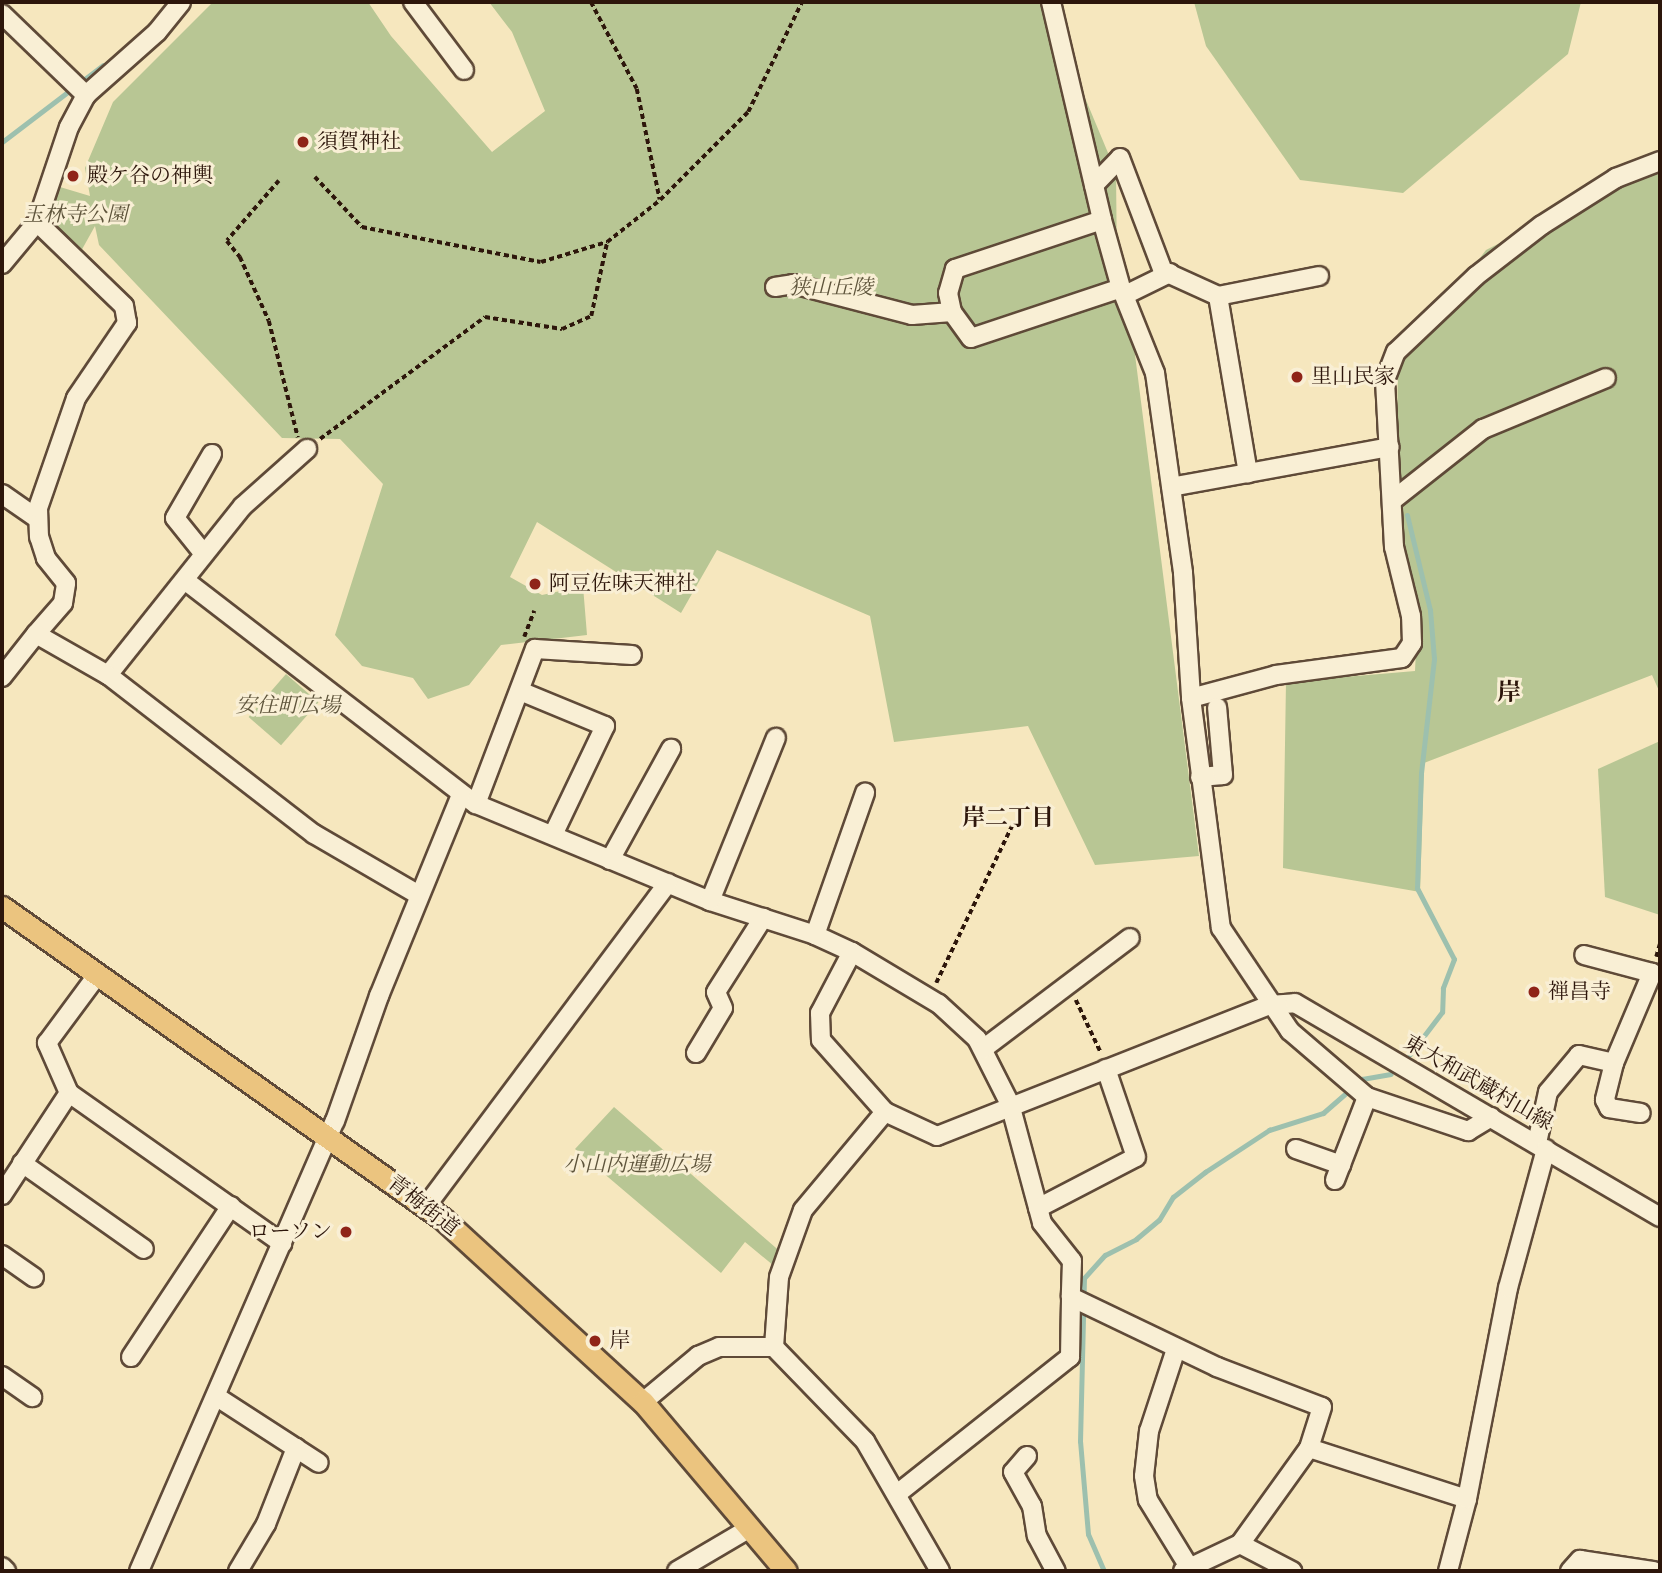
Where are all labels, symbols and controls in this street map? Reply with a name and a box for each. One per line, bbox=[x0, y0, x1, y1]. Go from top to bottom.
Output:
place label: 須賀神社 bbox=[317, 129, 401, 155]
marker: 須賀神社 bbox=[295, 134, 311, 150]
place label: 殿ケ谷の神輿 bbox=[87, 163, 213, 189]
marker: 殿ケ谷の神輿 bbox=[65, 168, 81, 184]
park label: 玉林寺公園 bbox=[23, 202, 127, 228]
park label: 狭山丘陵 bbox=[789, 275, 873, 301]
place label: 里山民家 bbox=[1311, 364, 1395, 390]
marker: 里山民家 bbox=[1289, 369, 1305, 385]
place label: 阿豆佐味天神社 bbox=[549, 571, 696, 597]
marker: 阿豆佐味天神社 bbox=[527, 576, 543, 592]
district label: 岸 bbox=[1497, 679, 1521, 707]
park label: 安住町広場 bbox=[236, 693, 340, 719]
district label: 岸二丁目 bbox=[962, 804, 1054, 832]
place label: 禅昌寺 bbox=[1548, 979, 1611, 1005]
marker: 禅昌寺 bbox=[1526, 984, 1542, 1000]
street label: 東大和武蔵村山線 bbox=[1399, 1030, 1557, 1136]
park label: 小山内運動広場 bbox=[564, 1152, 710, 1178]
street label: 青梅街道 bbox=[382, 1170, 464, 1242]
place label: ローソン bbox=[248, 1219, 332, 1245]
marker: ローソン bbox=[338, 1224, 354, 1240]
place label: 岸 bbox=[609, 1328, 630, 1354]
marker: 岸 bbox=[587, 1333, 603, 1349]

